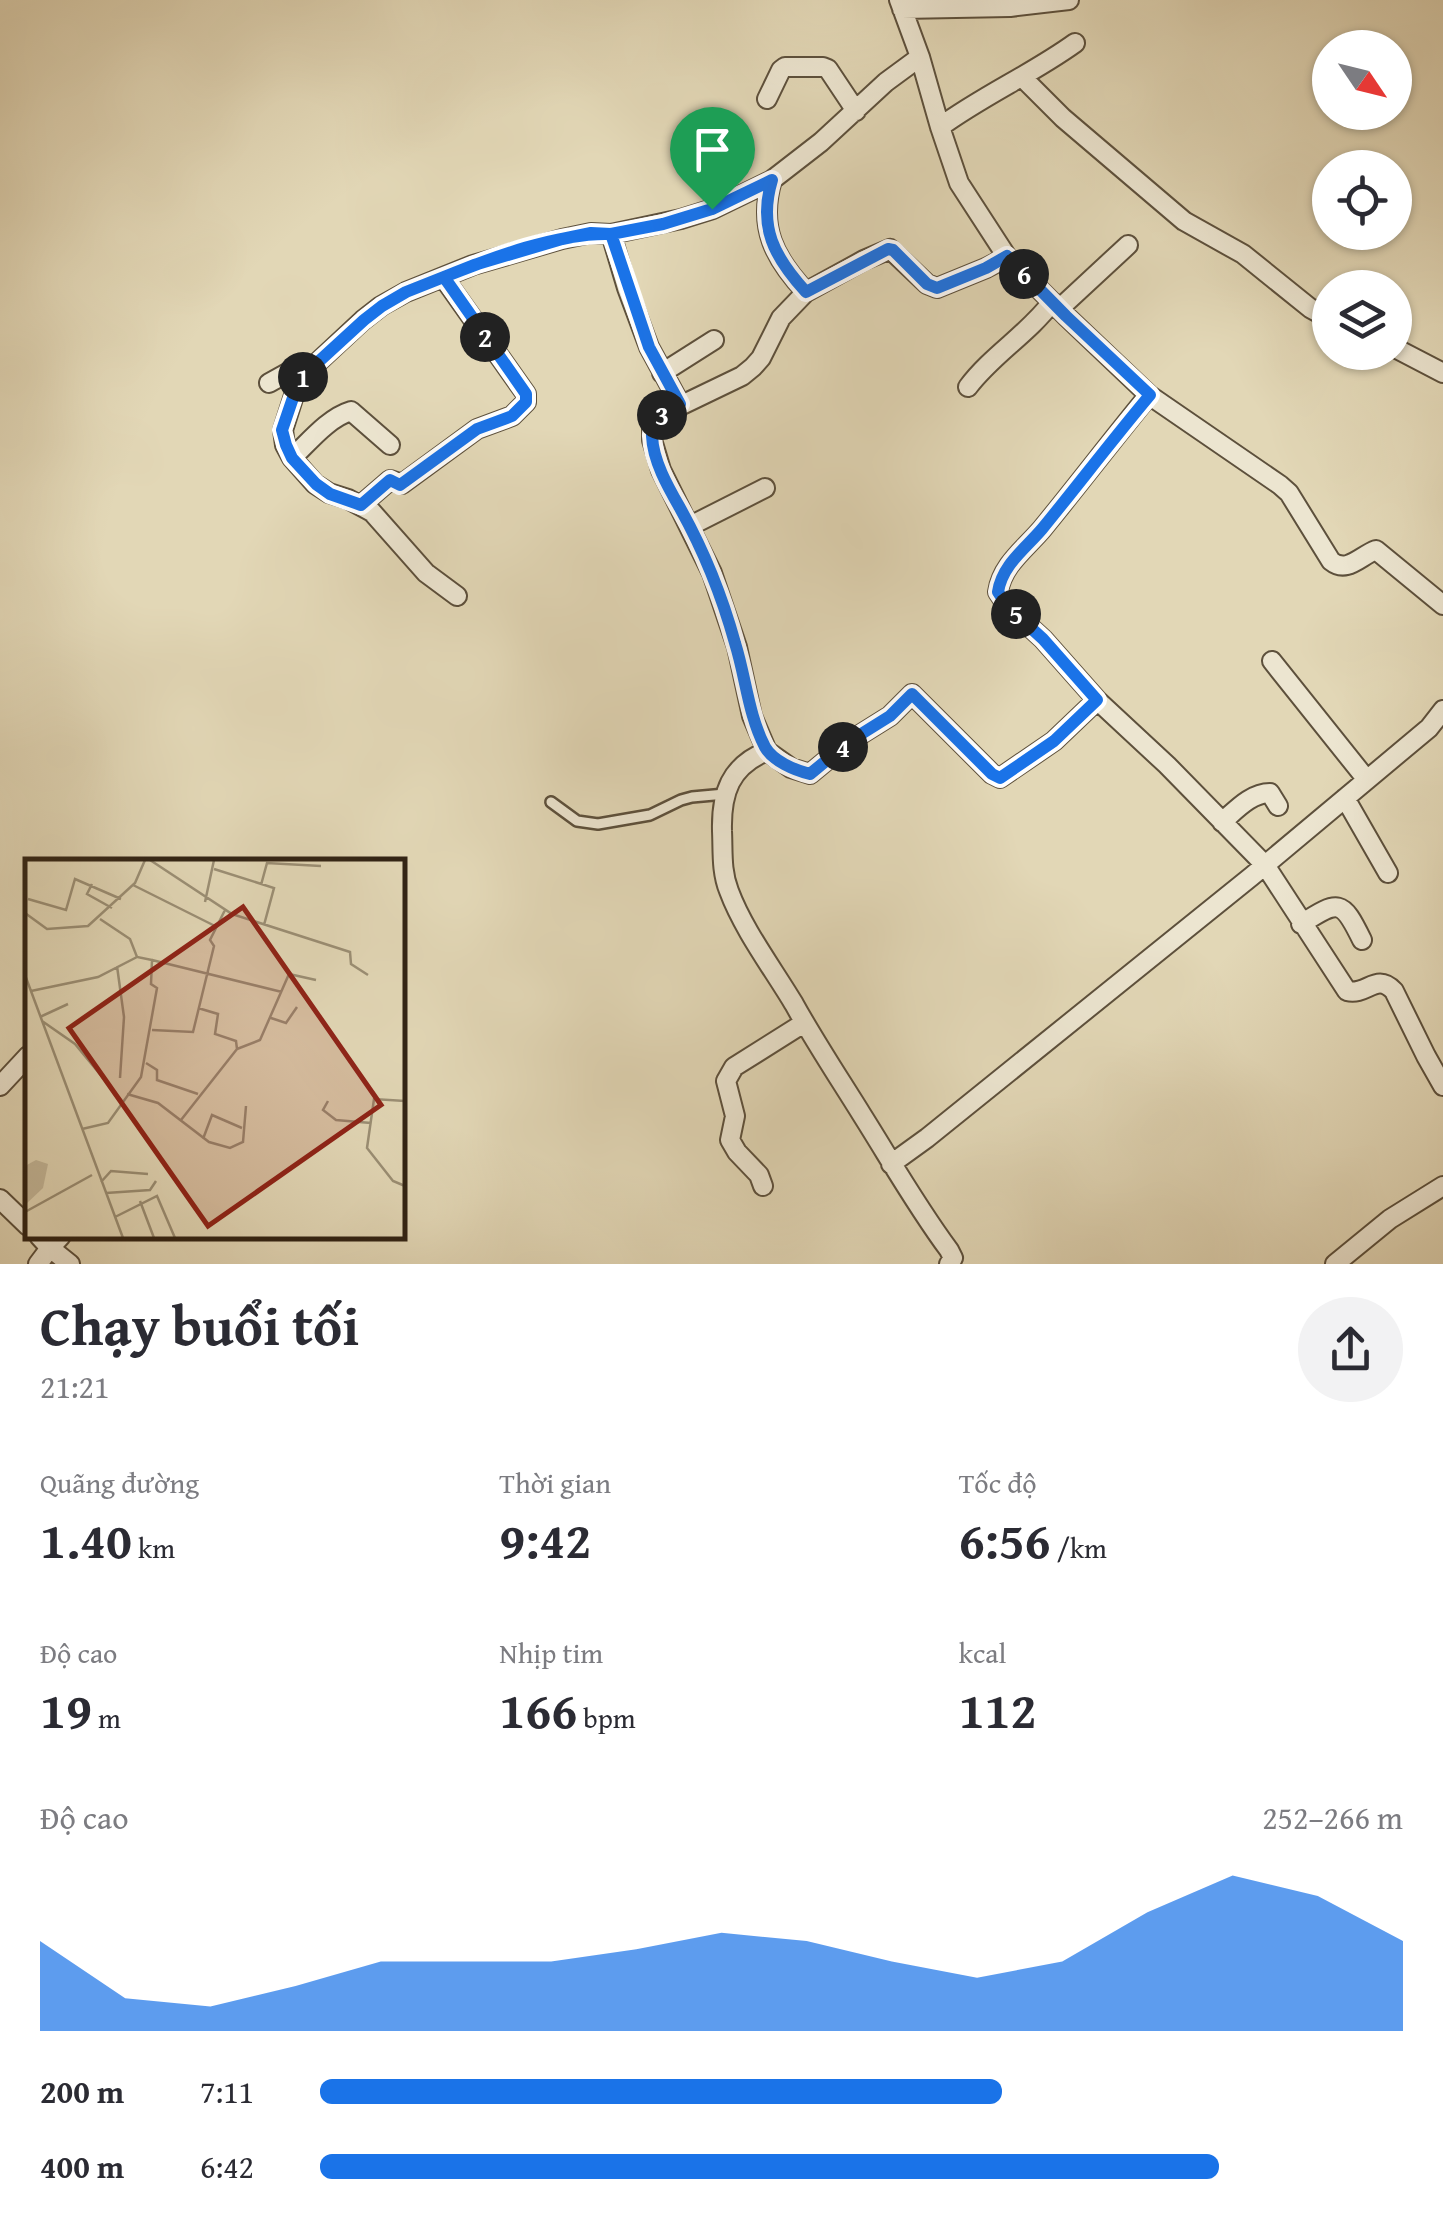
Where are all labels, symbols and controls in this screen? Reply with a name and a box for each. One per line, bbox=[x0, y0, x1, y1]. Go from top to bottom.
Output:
north arrow bbox=[1312, 30, 1412, 130]
map controls bbox=[1312, 30, 1412, 370]
pin bbox=[670, 107, 755, 210]
icon: arrive bbox=[685, 122, 740, 177]
button: locate bbox=[1312, 150, 1412, 250]
pin: 6 bbox=[999, 249, 1049, 299]
text: 6 bbox=[1017, 253, 1031, 294]
button: layers bbox=[1312, 270, 1412, 370]
pin: 2 bbox=[460, 312, 510, 362]
text: 2 bbox=[478, 316, 492, 357]
pin: 1 bbox=[278, 352, 328, 402]
text: 1 bbox=[296, 356, 310, 397]
pin: 3 bbox=[637, 390, 687, 440]
text: 3 bbox=[655, 394, 669, 435]
pin: 5 bbox=[991, 589, 1041, 639]
text: 5 bbox=[1009, 593, 1023, 634]
pin: 4 bbox=[818, 722, 868, 772]
text: 4 bbox=[836, 726, 850, 767]
inset map bbox=[25, 859, 405, 1239]
text: Chạy buổi tối bbox=[40, 1285, 359, 1365]
button: share bbox=[1298, 1297, 1403, 1402]
text: 21:21 bbox=[40, 1363, 109, 1410]
text: Quãng đường bbox=[40, 1462, 199, 1503]
text: Thời gian bbox=[499, 1462, 611, 1503]
text: Tốc độ bbox=[959, 1462, 1036, 1503]
text: 1.40 bbox=[40, 1503, 132, 1576]
text: 9:42 bbox=[499, 1503, 591, 1576]
text: 6:56 bbox=[959, 1503, 1051, 1576]
text: km bbox=[132, 1527, 175, 1568]
text: /km bbox=[1051, 1527, 1107, 1568]
text: Độ cao bbox=[40, 1632, 117, 1673]
text: Nhịp tim bbox=[499, 1632, 603, 1673]
text: kcal bbox=[959, 1632, 1006, 1673]
text: 19 bbox=[40, 1673, 92, 1746]
text: 166 bbox=[499, 1673, 577, 1746]
text: 112 bbox=[959, 1673, 1036, 1746]
text: m bbox=[92, 1697, 121, 1738]
text: bpm bbox=[577, 1697, 636, 1738]
text: Độ cao bbox=[40, 1794, 128, 1841]
text: 252–266 m bbox=[1262, 1794, 1403, 1841]
text: 200 m bbox=[40, 2068, 124, 2115]
text: 7:11 bbox=[200, 2068, 254, 2115]
text: 400 m bbox=[40, 2143, 124, 2190]
text: 6:42 bbox=[200, 2143, 254, 2190]

